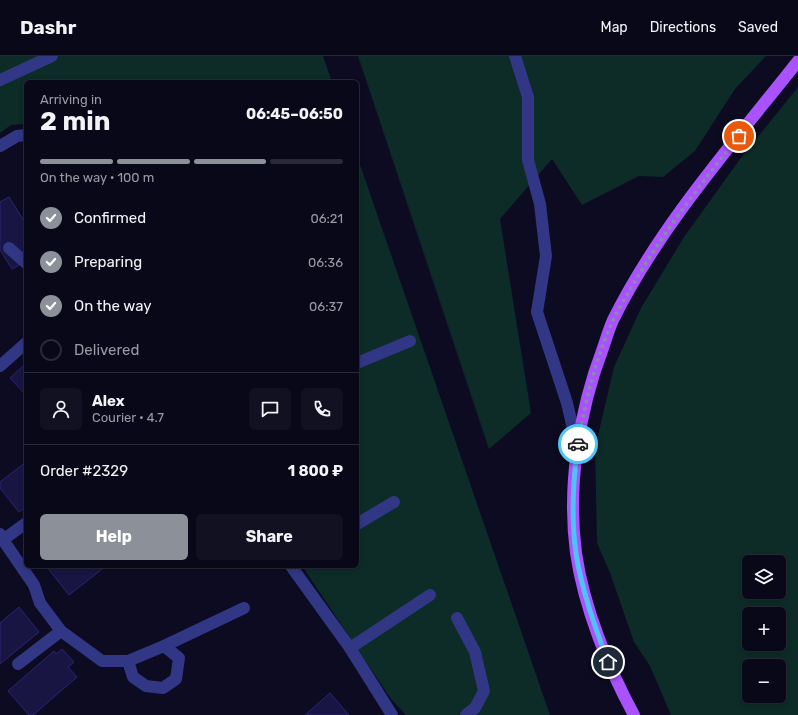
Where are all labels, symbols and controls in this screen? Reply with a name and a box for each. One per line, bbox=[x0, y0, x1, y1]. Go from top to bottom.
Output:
text: Dashr bbox=[20, 16, 76, 39]
text: Map bbox=[601, 19, 628, 36]
text: Directions bbox=[650, 19, 716, 36]
text: Saved bbox=[738, 19, 778, 36]
text: Arriving in bbox=[40, 92, 102, 107]
text: 06:45–06:50 bbox=[246, 105, 343, 123]
text: 2 min bbox=[40, 106, 110, 137]
pin bbox=[722, 119, 756, 153]
icon: bag bbox=[728, 125, 750, 147]
text: On the way · 100 m bbox=[40, 170, 154, 185]
icon: check bbox=[40, 207, 62, 229]
text: Confirmed bbox=[74, 209, 146, 227]
text: 06:21 bbox=[310, 211, 343, 226]
icon: check bbox=[40, 251, 62, 273]
text: Preparing bbox=[74, 253, 142, 271]
text: 06:36 bbox=[308, 255, 343, 270]
icon: check bbox=[40, 295, 62, 317]
text: On the way bbox=[74, 297, 152, 315]
text: 06:37 bbox=[309, 299, 343, 314]
text: Delivered bbox=[74, 341, 139, 359]
button: person bbox=[40, 388, 82, 430]
button: chat bbox=[249, 388, 291, 430]
button: phone bbox=[301, 388, 343, 430]
text: Alex bbox=[92, 392, 125, 410]
text: Courier · 4.7 bbox=[92, 410, 164, 425]
courier bbox=[558, 424, 598, 464]
icon: car bbox=[567, 433, 589, 455]
text: Order #2329 bbox=[40, 462, 128, 480]
text: 1 800 ₽ bbox=[288, 462, 343, 480]
button: Help bbox=[40, 514, 188, 560]
button: Share bbox=[196, 514, 343, 560]
map controls bbox=[742, 555, 786, 703]
button: layers bbox=[742, 555, 786, 599]
button: + bbox=[742, 607, 786, 651]
pin bbox=[591, 645, 625, 679]
icon: home bbox=[597, 651, 619, 673]
button: − bbox=[742, 659, 786, 703]

